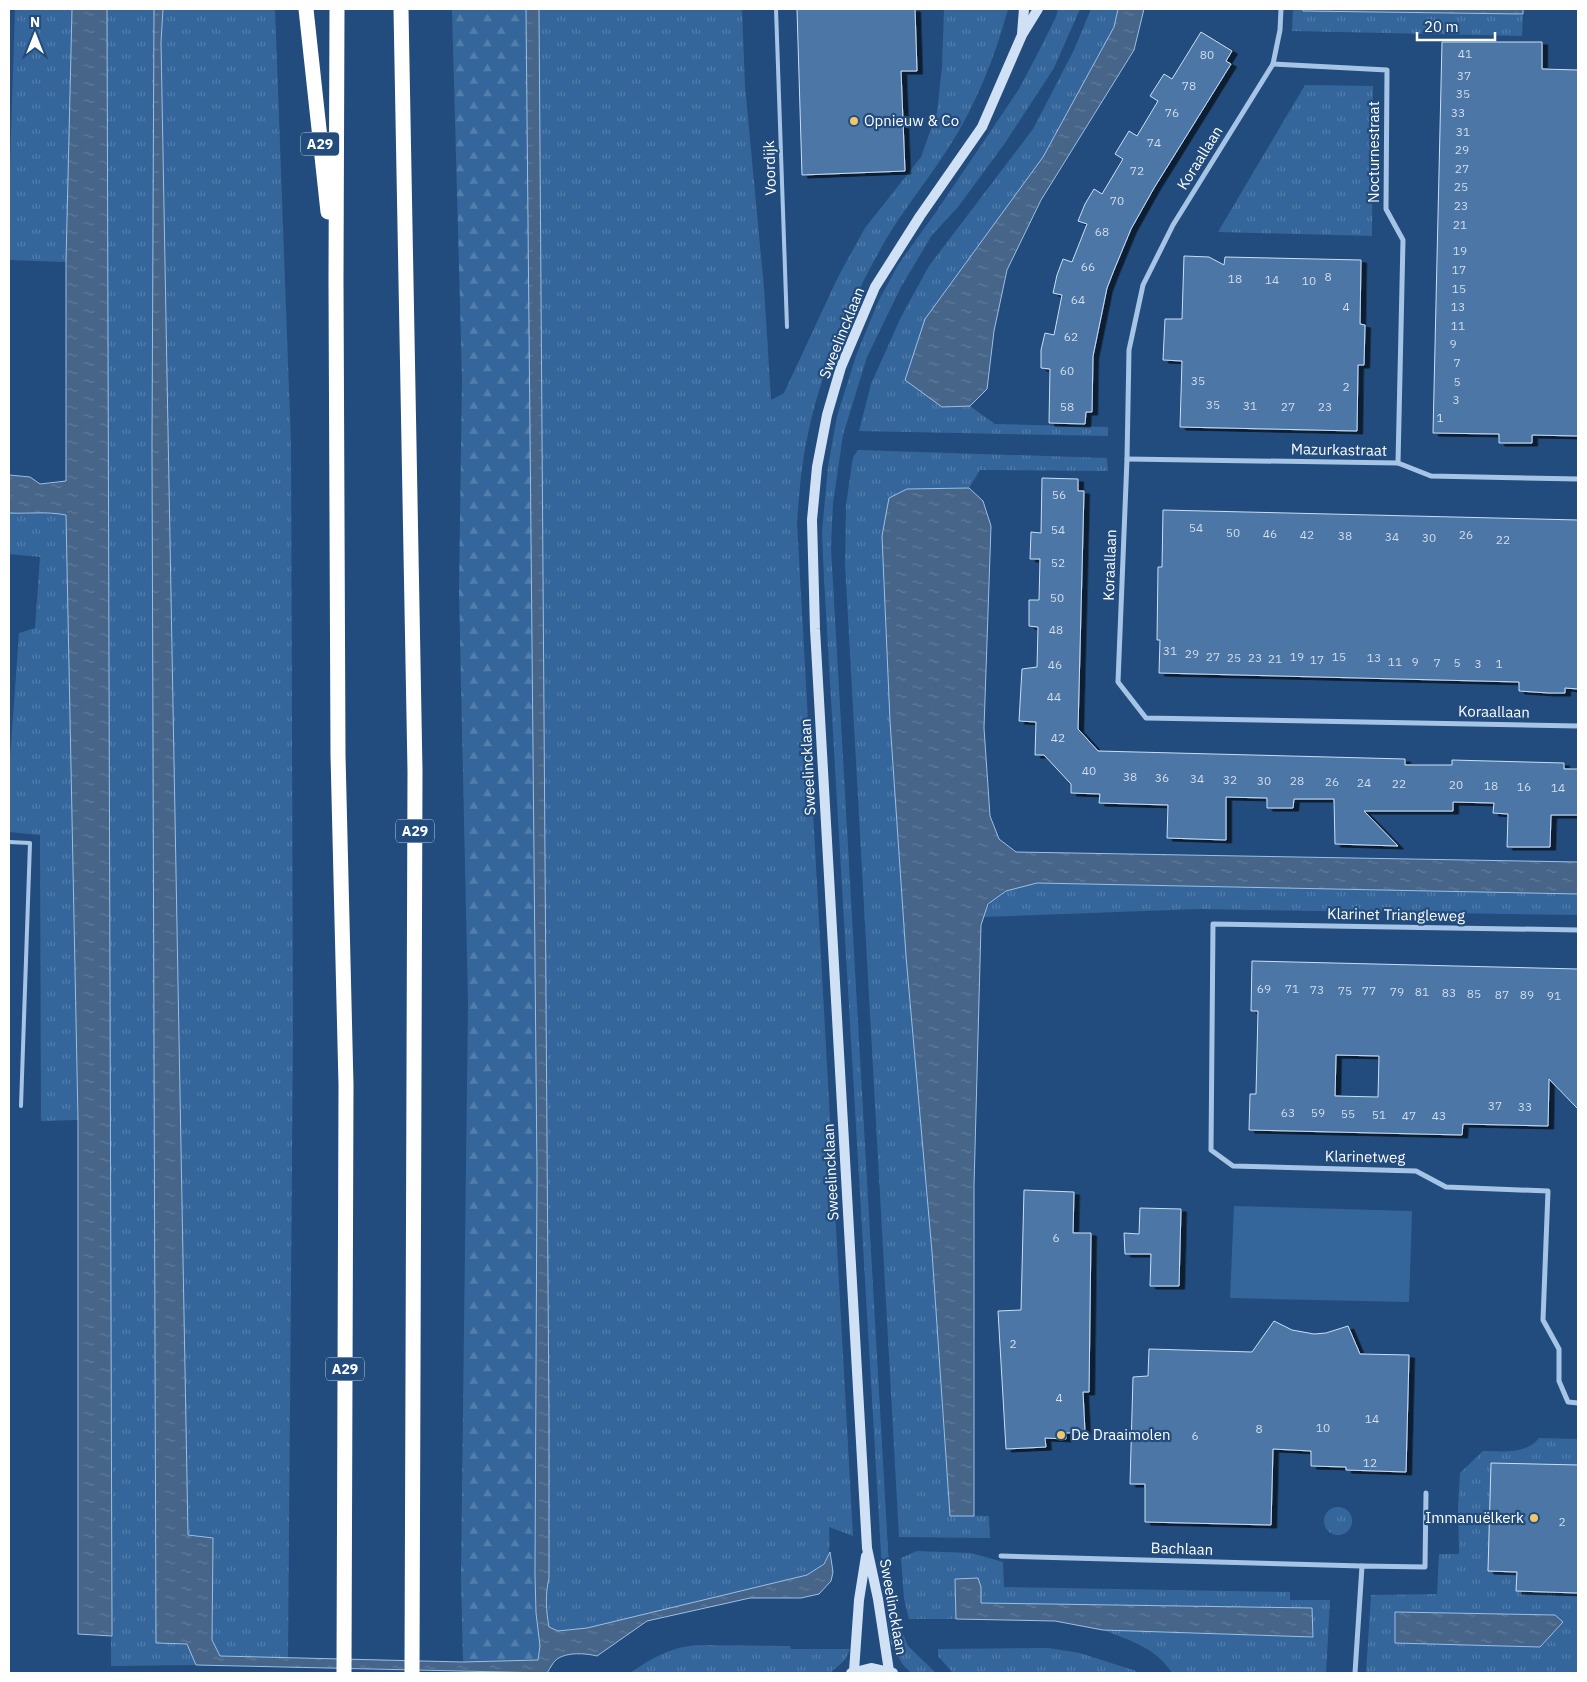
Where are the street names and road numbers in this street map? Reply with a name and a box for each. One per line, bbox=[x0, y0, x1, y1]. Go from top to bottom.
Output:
street label: Nocturnestraat bbox=[1364, 101, 1383, 203]
street label: Koraallaan bbox=[1173, 122, 1227, 193]
road number: A29 bbox=[301, 132, 339, 156]
street label: Voordijk bbox=[759, 140, 780, 196]
street label: Sweelincklaan bbox=[815, 284, 869, 381]
street label: Mazurkastraat bbox=[1291, 439, 1387, 460]
street label: Koraallaan bbox=[1099, 529, 1120, 601]
street label: Koraallaan bbox=[1458, 701, 1530, 722]
street label: Sweelincklaan bbox=[795, 718, 820, 816]
road number: A29 bbox=[396, 819, 434, 842]
street label: Klarinet Triangleweg bbox=[1327, 904, 1465, 925]
street label: Sweelincklaan bbox=[818, 1123, 843, 1221]
street label: Klarinetweg bbox=[1325, 1146, 1405, 1167]
road number: A29 bbox=[326, 1358, 364, 1380]
street label: Bachlaan bbox=[1150, 1538, 1214, 1559]
street label: Sweelincklaan bbox=[876, 1557, 911, 1656]

